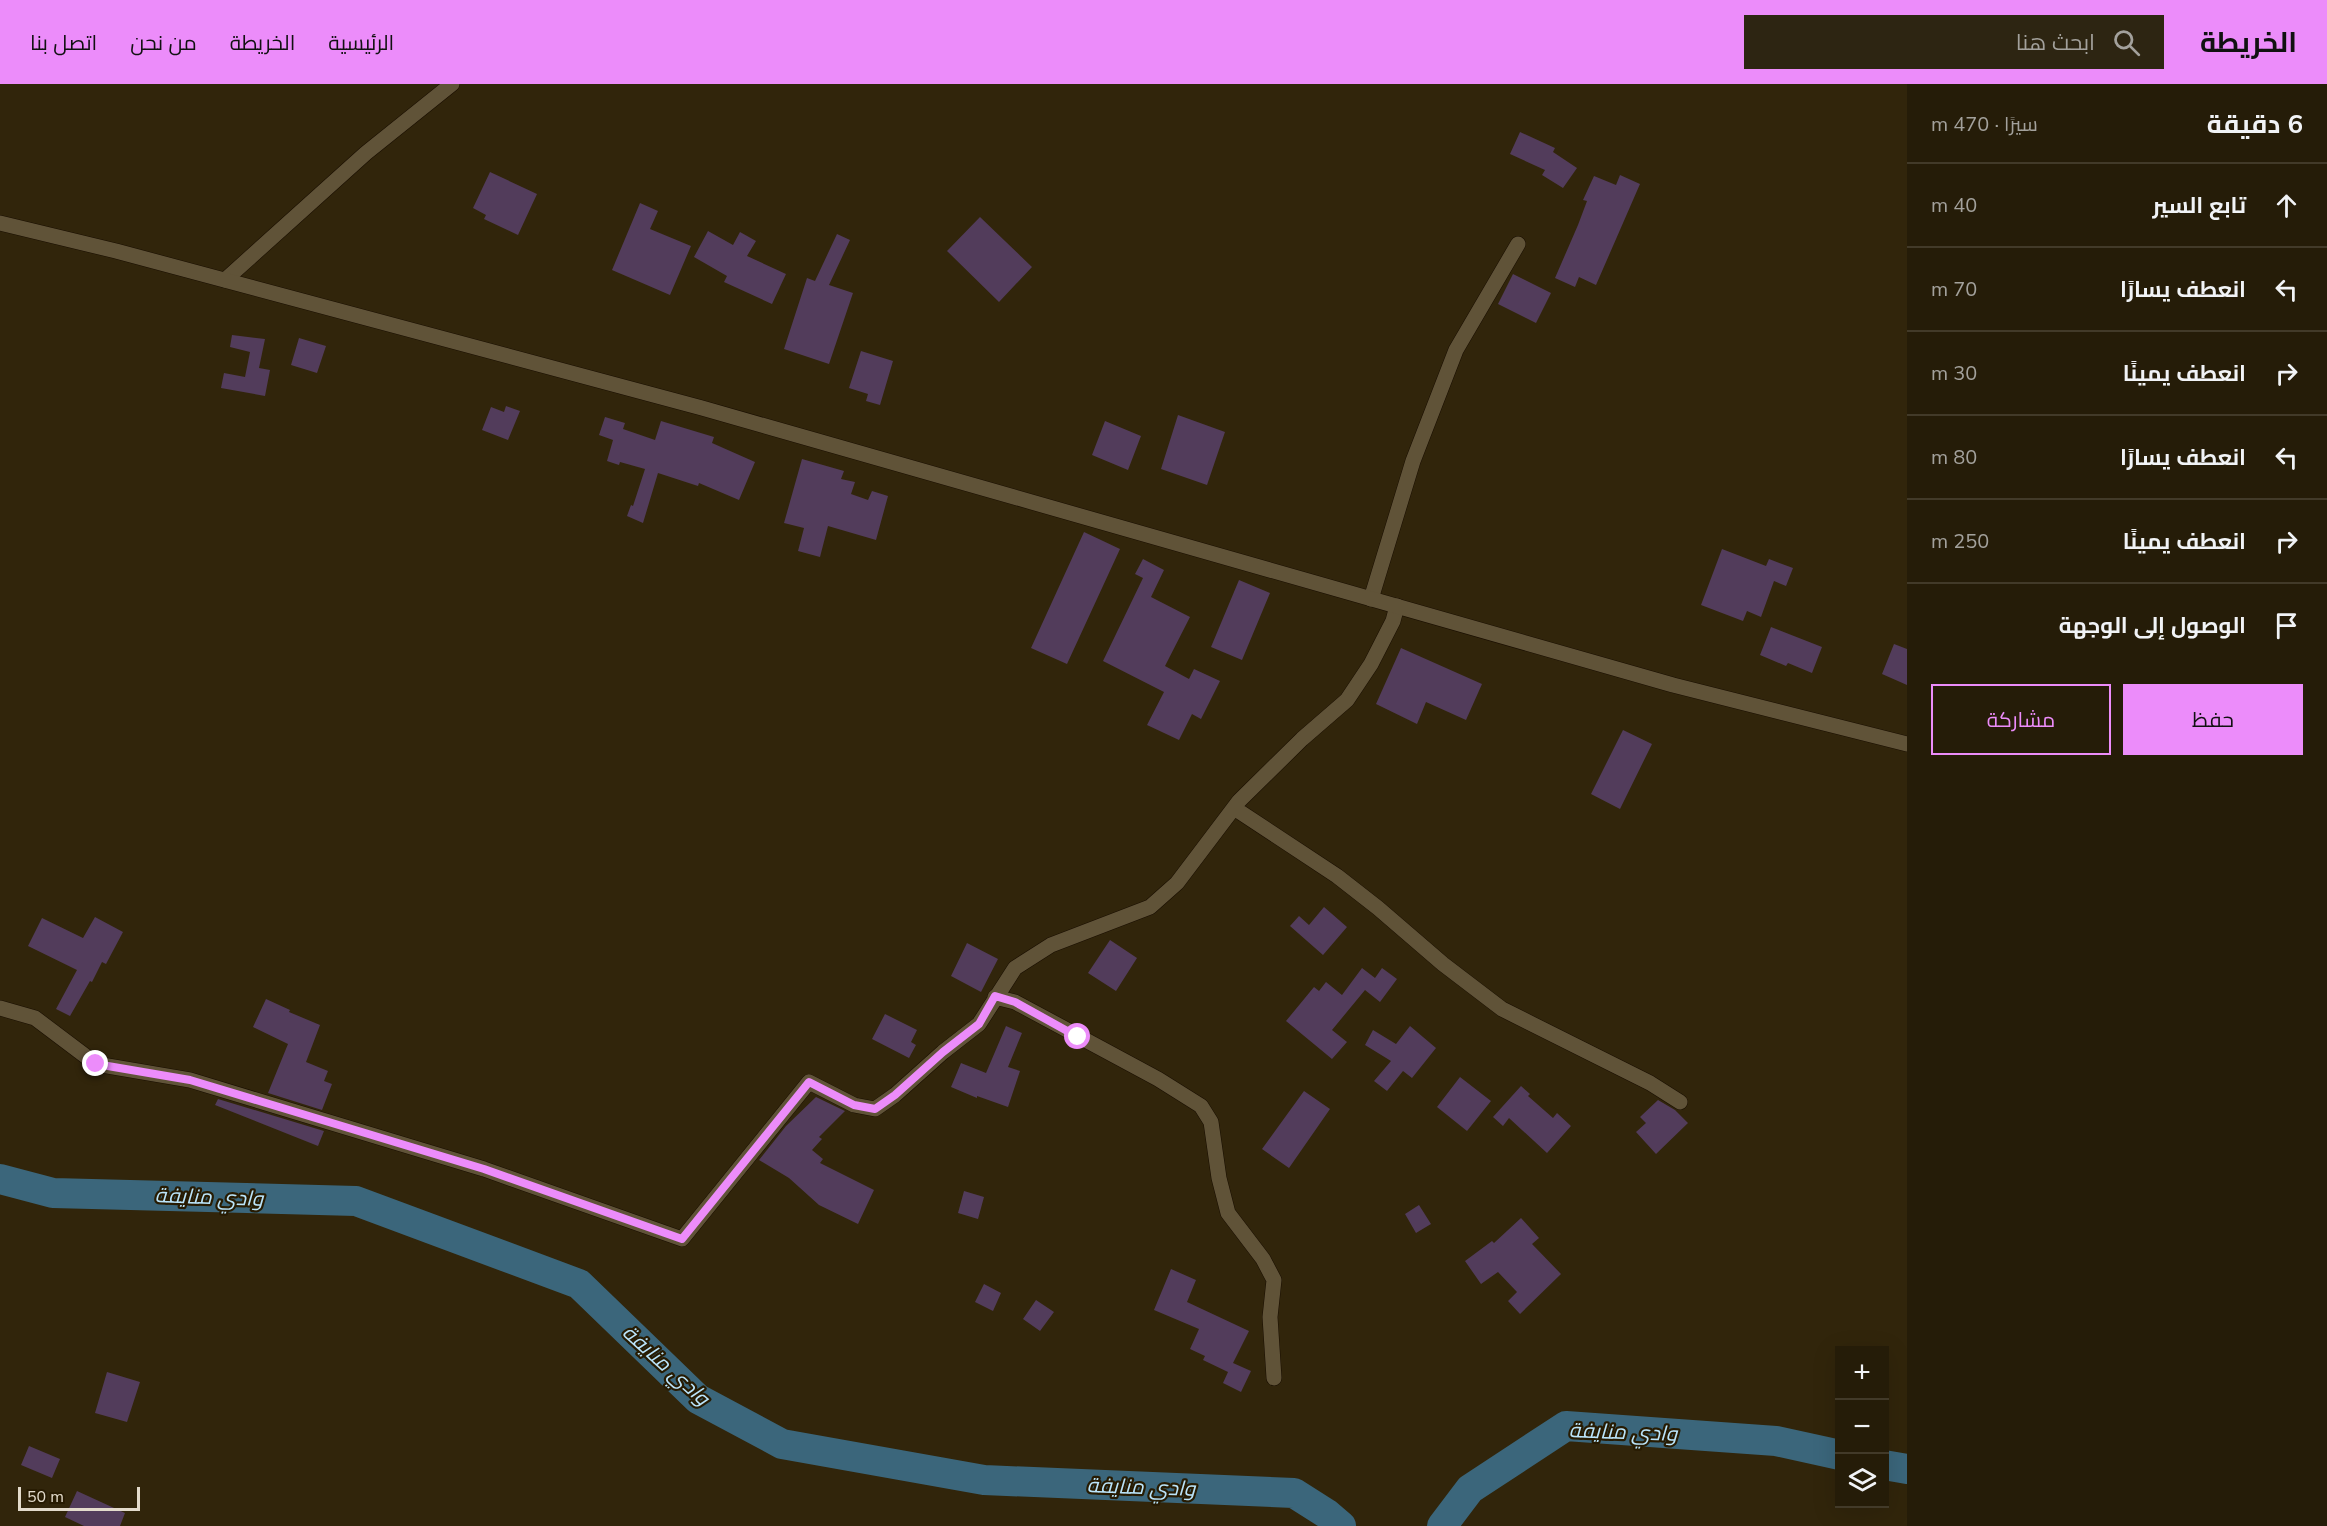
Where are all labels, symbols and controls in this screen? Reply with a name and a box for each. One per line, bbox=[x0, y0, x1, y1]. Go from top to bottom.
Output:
search box bbox=[1744, 15, 2164, 69]
text: الخريطة bbox=[2200, 24, 2297, 62]
icon: search bbox=[2110, 26, 2143, 59]
text: ابحث هنا bbox=[2016, 28, 2095, 58]
text: اتصل بنا bbox=[30, 29, 97, 57]
text: من نحن bbox=[130, 29, 197, 57]
text: الخريطة bbox=[230, 29, 295, 57]
text: الرئيسية bbox=[328, 29, 394, 57]
text: 6 دقيقة bbox=[2207, 107, 2303, 142]
text: سيرًا · 470 m bbox=[1931, 111, 2038, 138]
icon: ahead bbox=[2270, 189, 2303, 222]
text: تابع السير bbox=[2153, 191, 2246, 221]
text: 40 m bbox=[1931, 192, 1977, 219]
icon: left bbox=[2270, 273, 2303, 306]
text: انعطف يسارًا bbox=[2120, 275, 2246, 305]
text: 70 m bbox=[1931, 276, 1977, 303]
icon: right bbox=[2270, 357, 2303, 390]
text: انعطف يمينًا bbox=[2123, 359, 2246, 389]
text: 30 m bbox=[1931, 360, 1977, 387]
icon: left bbox=[2270, 441, 2303, 474]
text: انعطف يسارًا bbox=[2120, 443, 2246, 473]
text: 80 m bbox=[1931, 444, 1977, 471]
icon: right bbox=[2270, 525, 2303, 558]
text: انعطف يمينًا bbox=[2123, 527, 2246, 557]
text: 250 m bbox=[1931, 528, 1989, 555]
icon: arrive bbox=[2270, 609, 2303, 642]
text: الوصول إلى الوجهة bbox=[2059, 611, 2246, 641]
button: مشاركة bbox=[1931, 684, 2111, 755]
button: حفظ bbox=[2123, 684, 2303, 755]
route start bbox=[1064, 1023, 1090, 1049]
route end bbox=[82, 1050, 108, 1076]
water label: وادي منايفة bbox=[154, 1181, 265, 1216]
water label: وادي منايفة bbox=[614, 1318, 717, 1415]
map controls bbox=[1835, 1346, 1889, 1508]
button: + bbox=[1835, 1346, 1889, 1400]
button: − bbox=[1835, 1400, 1889, 1454]
water label: وادي منايفة bbox=[1568, 1416, 1679, 1451]
button: layers bbox=[1835, 1454, 1889, 1508]
water label: وادي منايفة bbox=[1086, 1471, 1197, 1506]
scale bar bbox=[18, 1484, 140, 1512]
text: 50 m bbox=[27, 1486, 64, 1508]

